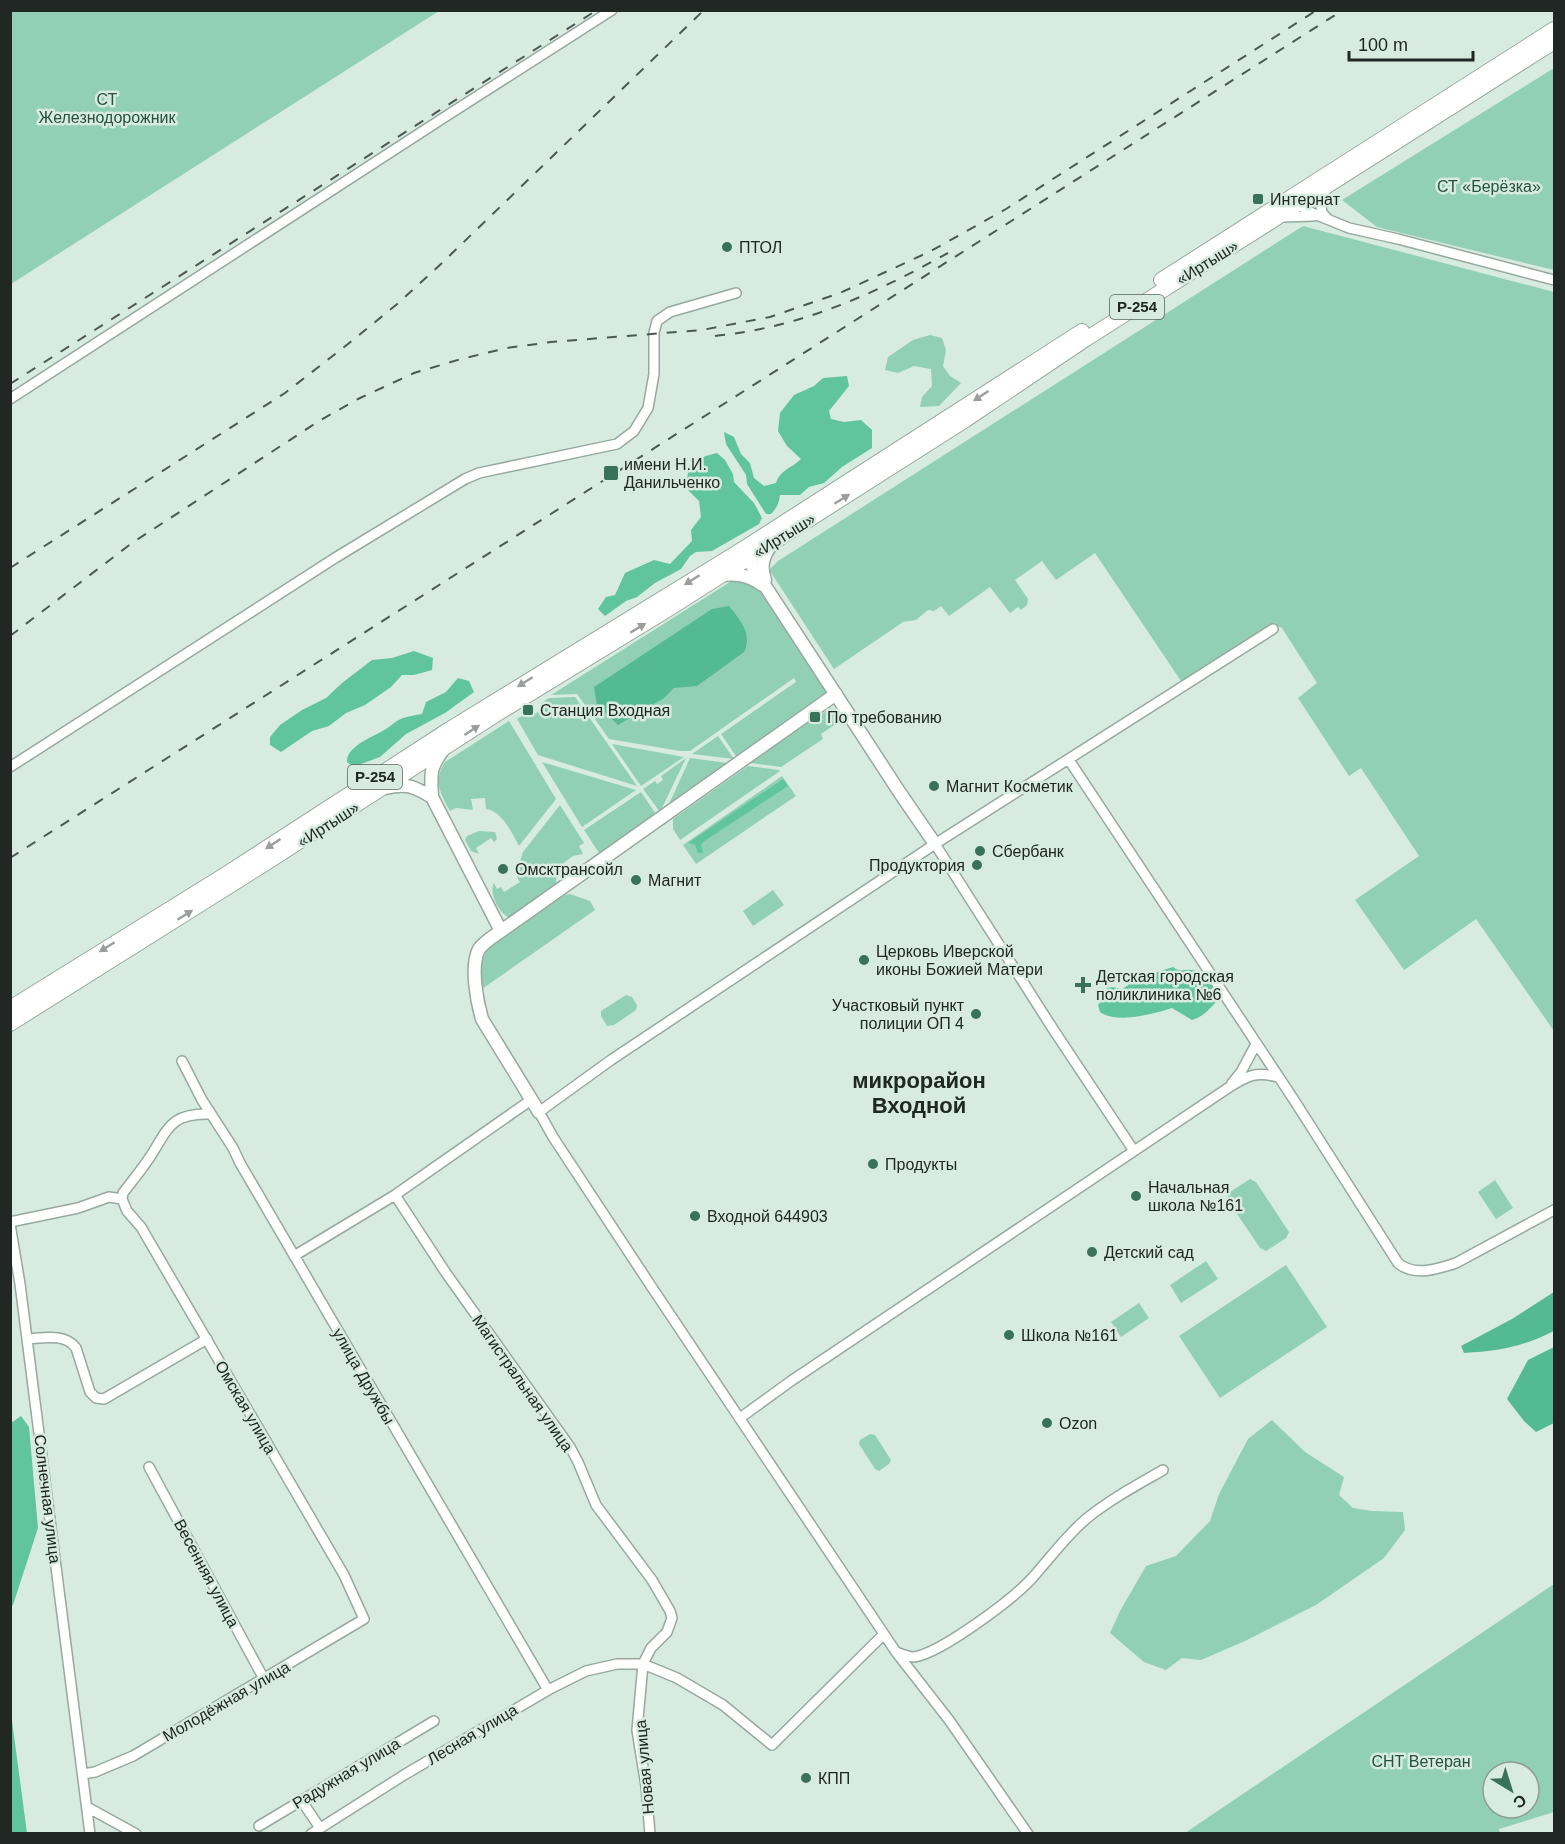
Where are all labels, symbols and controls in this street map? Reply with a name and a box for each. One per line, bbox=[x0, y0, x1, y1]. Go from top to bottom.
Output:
scale bar bbox=[1349, 24, 1474, 62]
text: 100 m bbox=[1358, 35, 1408, 55]
park label: СТ Железнодорожник bbox=[39, 91, 176, 126]
park label: СТ «Берёзка» bbox=[1437, 178, 1541, 195]
place label: Интернат bbox=[1270, 191, 1341, 208]
marker: Интернат bbox=[1251, 192, 1265, 206]
street label: «Иртыш» bbox=[1173, 237, 1241, 288]
place label: ПТОЛ bbox=[739, 239, 782, 256]
marker: ПТОЛ bbox=[720, 240, 734, 254]
road number: Р-254 bbox=[1110, 295, 1164, 319]
one-way arrow bbox=[973, 390, 989, 401]
place label: имени Н.И. Данильченко bbox=[624, 456, 720, 491]
marker: имени Н.И. Данильченко bbox=[602, 464, 620, 482]
one-way arrow bbox=[834, 493, 850, 504]
street label: «Иртыш» bbox=[750, 510, 818, 561]
one-way arrow bbox=[683, 575, 700, 586]
one-way arrow bbox=[630, 622, 646, 633]
one-way arrow bbox=[517, 677, 533, 688]
place label: Станция Входная bbox=[540, 702, 670, 719]
marker: Станция Входная bbox=[521, 703, 535, 717]
place label: По требованию bbox=[827, 709, 942, 726]
marker: По требованию bbox=[808, 710, 822, 724]
one-way arrow bbox=[464, 725, 481, 736]
road number: Р-254 bbox=[348, 765, 402, 789]
place label: Магнит Косметик bbox=[946, 778, 1074, 795]
marker: Магнит Косметик bbox=[927, 779, 941, 793]
street label: «Иртыш» bbox=[294, 798, 362, 850]
one-way arrow bbox=[265, 838, 281, 850]
place label: Сбербанк bbox=[992, 843, 1065, 860]
marker: Сбербанк bbox=[973, 844, 987, 858]
place label: Продуктория bbox=[869, 857, 965, 874]
marker: Продуктория bbox=[970, 858, 984, 872]
place label: Омсктрансойл bbox=[515, 861, 623, 878]
marker: Омсктрансойл bbox=[496, 862, 510, 876]
place label: Магнит bbox=[648, 872, 702, 889]
marker: Магнит bbox=[629, 873, 643, 887]
one-way arrow bbox=[176, 909, 192, 921]
one-way arrow bbox=[99, 942, 115, 953]
place label: Церковь Иверской иконы Божией Матери bbox=[876, 943, 1043, 978]
marker: Церковь Иверской иконы Божией Матери bbox=[857, 953, 871, 967]
place label: Детская городская поликлиника №6 bbox=[1096, 968, 1234, 1003]
marker: Детская городская поликлиника №6 bbox=[1074, 976, 1092, 994]
place label: Участковый пункт полиции ОП 4 bbox=[832, 997, 965, 1032]
marker: Участковый пункт полиции ОП 4 bbox=[969, 1007, 983, 1021]
district label: микрорайон Входной bbox=[852, 1068, 986, 1118]
place label: Продукты bbox=[885, 1156, 957, 1173]
marker: Продукты bbox=[866, 1157, 880, 1171]
place label: Начальная школа №161 bbox=[1148, 1179, 1243, 1214]
marker: Начальная школа №161 bbox=[1129, 1189, 1143, 1203]
place label: Входной 644903 bbox=[707, 1208, 828, 1225]
marker: Входной 644903 bbox=[688, 1209, 702, 1223]
place label: Детский сад bbox=[1104, 1244, 1195, 1261]
marker: Детский сад bbox=[1085, 1245, 1099, 1259]
street label: Магистральная улица bbox=[469, 1312, 576, 1455]
street label: улица Дружбы bbox=[329, 1325, 398, 1427]
place label: Школа №161 bbox=[1021, 1327, 1118, 1344]
marker: Школа №161 bbox=[1002, 1328, 1016, 1342]
street label: Омская улица bbox=[212, 1358, 279, 1457]
place label: Ozon bbox=[1059, 1415, 1097, 1432]
marker: Ozon bbox=[1040, 1416, 1054, 1430]
street label: Солнечная улица bbox=[31, 1434, 64, 1565]
street label: Весенняя улица bbox=[171, 1516, 242, 1630]
street label: Молодёжная улица bbox=[160, 1658, 293, 1745]
street label: Лесная улица bbox=[424, 1701, 521, 1768]
street label: Новая улица bbox=[632, 1719, 657, 1815]
street label: Радужная улица bbox=[290, 1735, 403, 1812]
park label: СНТ Ветеран bbox=[1371, 1753, 1471, 1770]
north arrow bbox=[1481, 1760, 1541, 1820]
place label: КПП bbox=[818, 1770, 850, 1787]
marker: КПП bbox=[799, 1771, 813, 1785]
text: С bbox=[1510, 1791, 1530, 1812]

